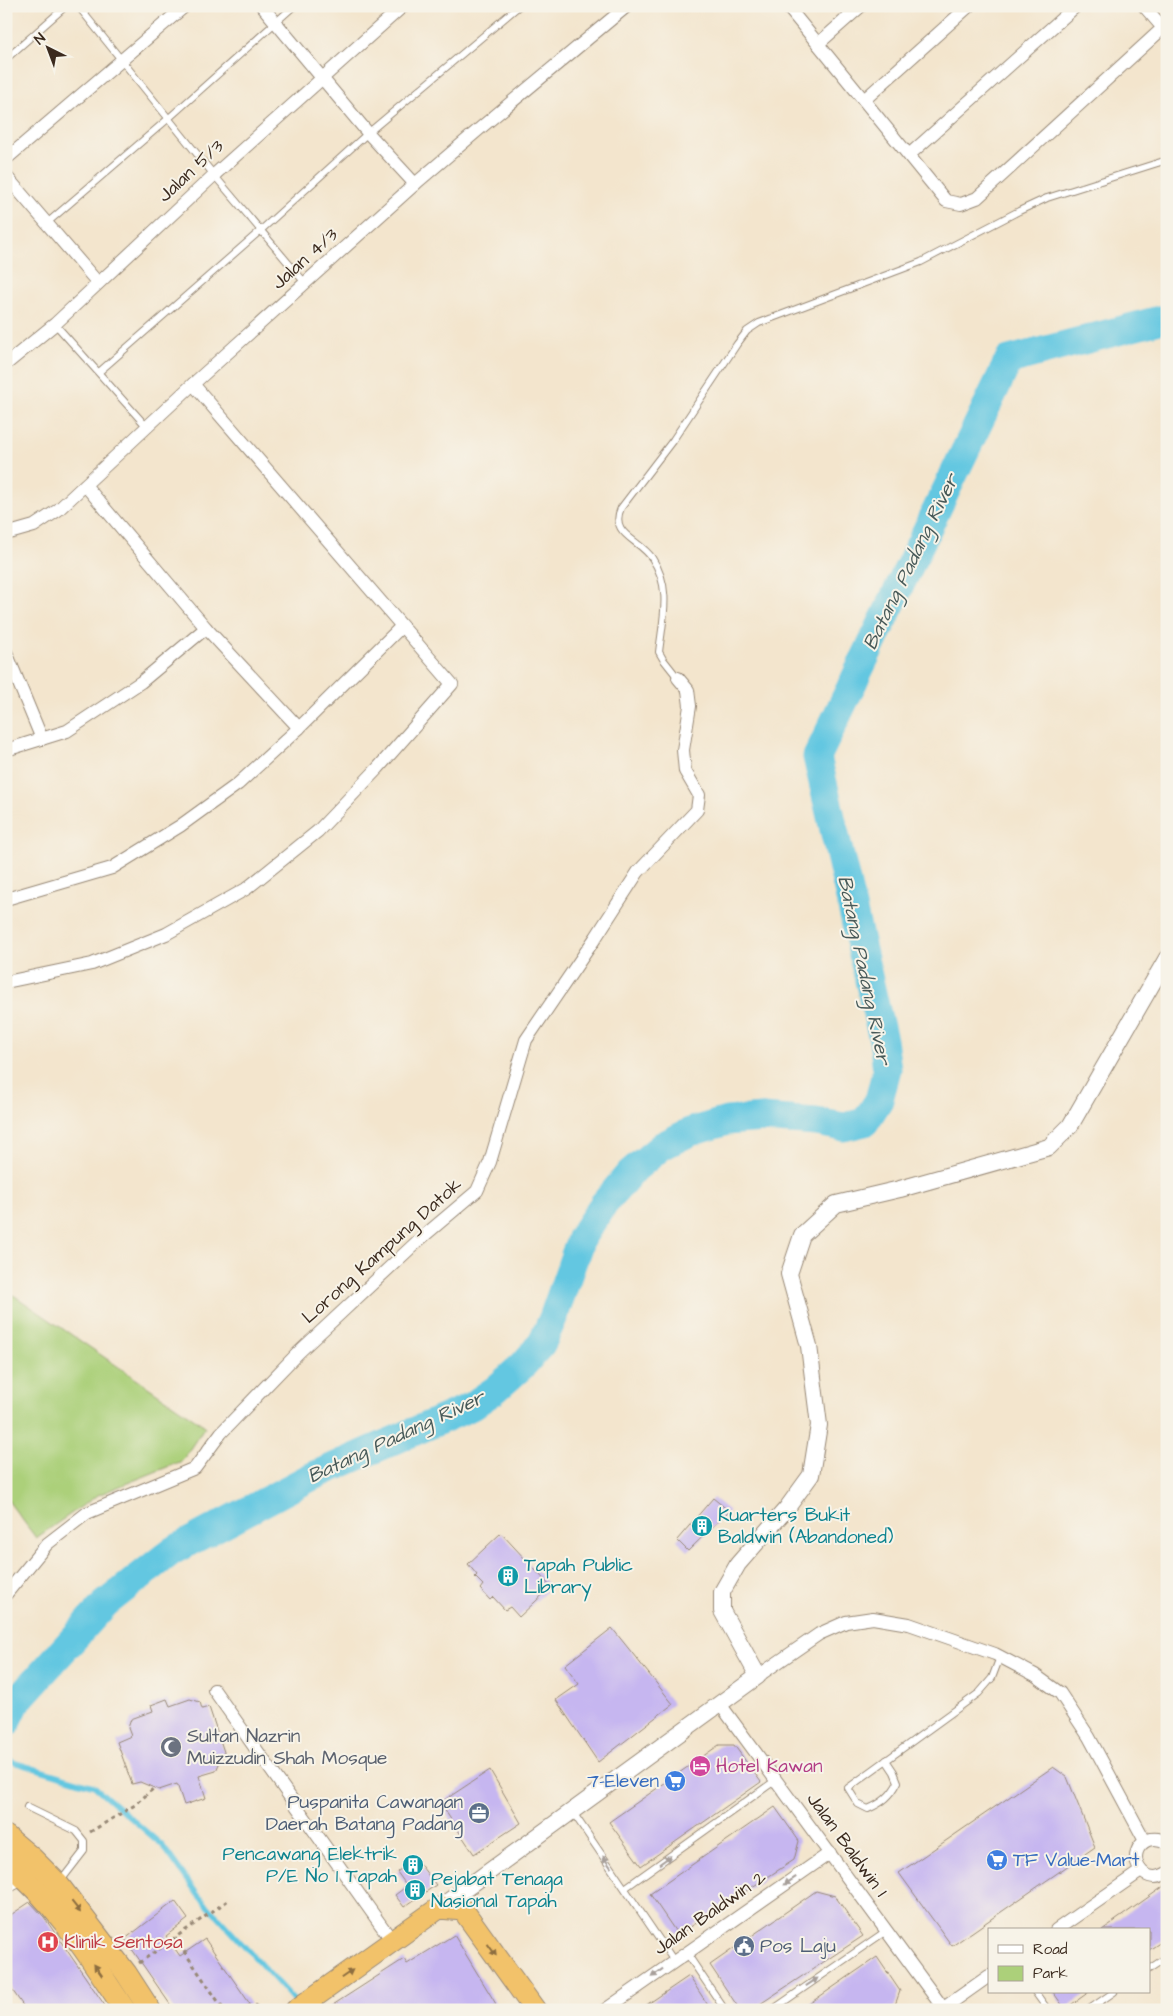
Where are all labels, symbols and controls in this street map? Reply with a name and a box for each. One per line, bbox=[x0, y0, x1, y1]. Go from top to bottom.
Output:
north arrow bbox=[22, 22, 72, 72]
text: N bbox=[30, 29, 50, 49]
street label: Jalan 5/3 bbox=[152, 133, 230, 209]
street label: Jalan 4/3 bbox=[266, 222, 344, 296]
water label: Batang Padang River bbox=[856, 468, 967, 655]
water label: Batang Padang River bbox=[829, 873, 898, 1069]
street label: Lorong Kampung Datok bbox=[296, 1171, 469, 1331]
water label: Batang Padang River bbox=[303, 1383, 491, 1491]
place label: Kuarters Bukit Baldwin (Abandoned) bbox=[718, 1502, 894, 1551]
building icon: Kuarters Bukit Baldwin (Abandoned) bbox=[690, 1514, 714, 1538]
place label: Tapah Public Library bbox=[524, 1552, 633, 1602]
building icon: Tapah Public Library bbox=[496, 1564, 520, 1588]
place label: Sultan Nazrin Muizzudin Shah Mosque bbox=[187, 1723, 387, 1772]
mosque icon: Sultan Nazrin Muizzudin Shah Mosque bbox=[159, 1735, 183, 1759]
place label: Hotel Kawan bbox=[716, 1753, 822, 1780]
hotel icon: Hotel Kawan bbox=[688, 1754, 712, 1778]
place label: 7-Eleven bbox=[587, 1768, 659, 1795]
supermarket icon: 7-Eleven bbox=[663, 1769, 687, 1793]
street label: Jalan Baldwin 1 bbox=[800, 1787, 894, 1903]
place label: Puspanita Cawangan Daerah Batang Padang bbox=[266, 1789, 463, 1839]
office icon: Puspanita Cawangan Daerah Batang Padang bbox=[467, 1801, 491, 1825]
place label: Pencawang Elektrik P/E No 1 Tapah bbox=[223, 1841, 398, 1890]
place label: TF Value-Mart bbox=[1013, 1847, 1140, 1874]
supermarket icon: TF Value-Mart bbox=[985, 1848, 1009, 1872]
building icon: Pencawang Elektrik P/E No 1 Tapah bbox=[401, 1853, 425, 1877]
one-way arrow bbox=[658, 1855, 672, 1865]
one-way arrow bbox=[602, 1856, 612, 1869]
street label: Jalan Baldwin 2 bbox=[648, 1864, 772, 1962]
place label: Pejabat Tenaga Nasional Tapah bbox=[431, 1866, 563, 1915]
one-way arrow bbox=[784, 1876, 797, 1886]
building icon: Pejabat Tenaga Nasional Tapah bbox=[403, 1878, 427, 1902]
one-way arrow bbox=[70, 1900, 81, 1913]
legend bbox=[988, 1928, 1150, 1994]
place label: Klinik Sentosa bbox=[64, 1929, 183, 1956]
hospital icon: Klinik Sentosa bbox=[36, 1930, 60, 1954]
place label: Pos Laju bbox=[760, 1933, 836, 1960]
public building icon: Pos Laju bbox=[732, 1934, 756, 1958]
text: Road bbox=[1033, 1939, 1068, 1960]
one-way arrow bbox=[487, 1943, 497, 1957]
one-way arrow bbox=[93, 1963, 103, 1976]
text: Park bbox=[1033, 1963, 1068, 1984]
one-way arrow bbox=[650, 1968, 663, 1978]
one-way arrow bbox=[340, 1969, 353, 1979]
one-way arrow bbox=[805, 1977, 819, 1987]

